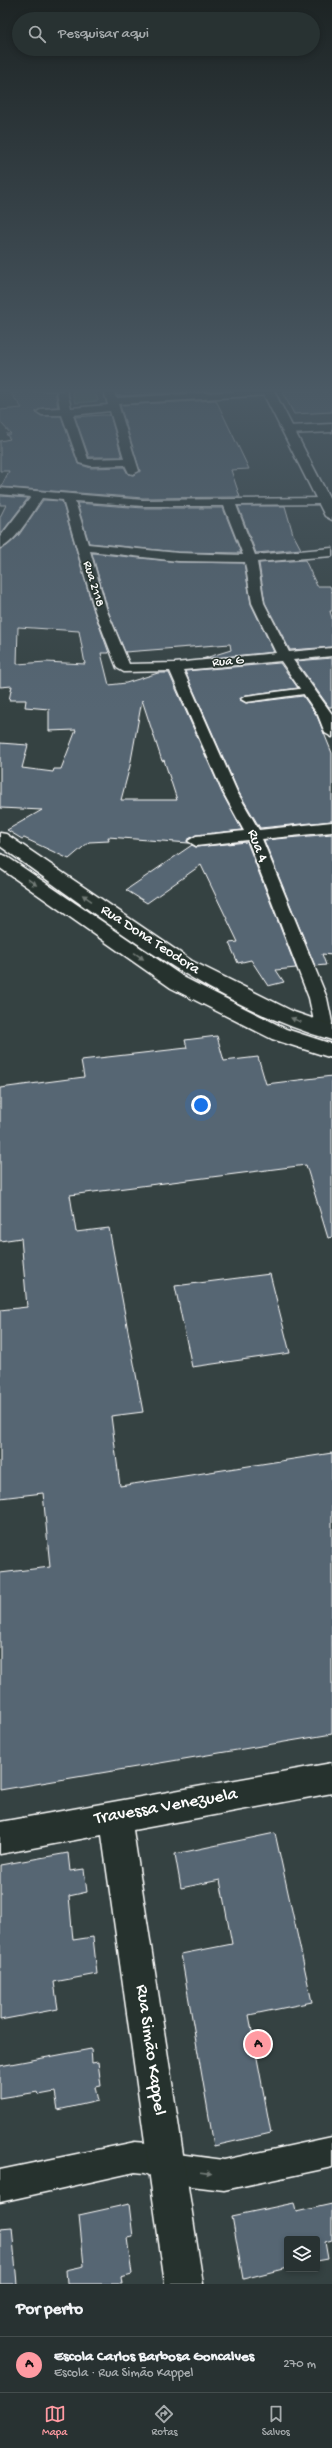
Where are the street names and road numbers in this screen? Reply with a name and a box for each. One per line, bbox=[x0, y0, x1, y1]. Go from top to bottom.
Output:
street label: Rua 2118 bbox=[79, 559, 107, 609]
street label: Rua G bbox=[212, 653, 245, 671]
street label: Rua 4 bbox=[243, 827, 271, 865]
street label: Rua Dona Teodora bbox=[97, 901, 204, 979]
street label: Travessa Venezuela bbox=[92, 1784, 240, 1830]
street label: Rua Simão Kappel bbox=[130, 1983, 170, 2117]

